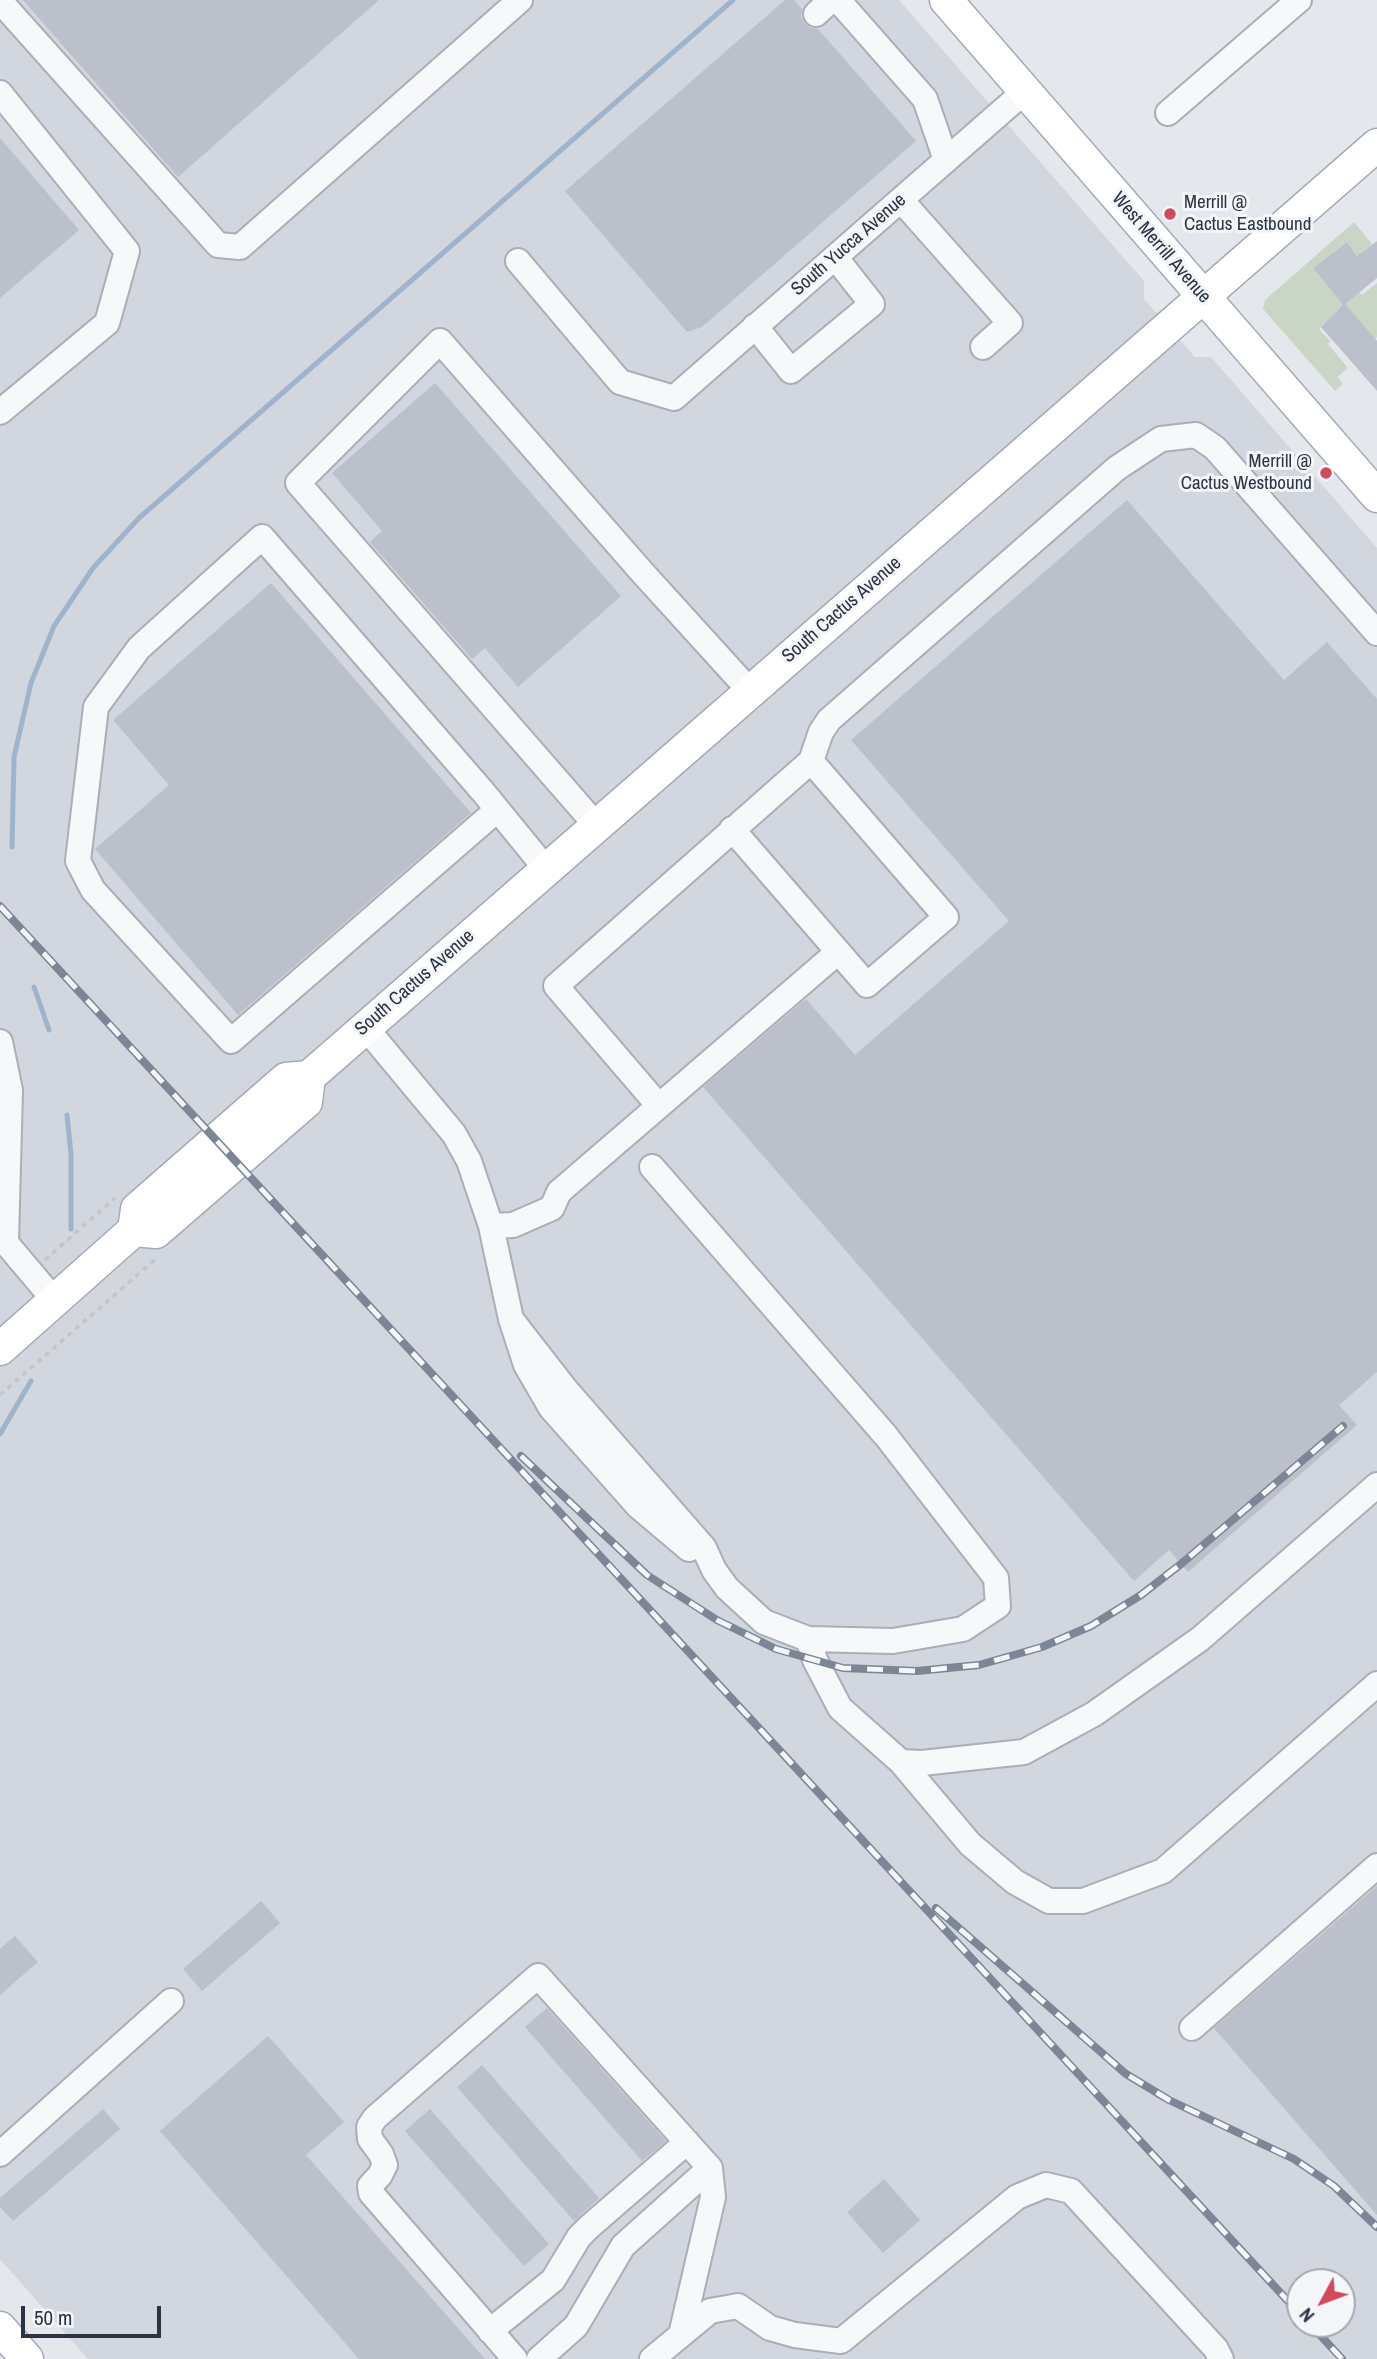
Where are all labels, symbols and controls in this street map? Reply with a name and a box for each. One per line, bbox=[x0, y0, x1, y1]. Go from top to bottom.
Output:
street label: West Merrill Avenue bbox=[1107, 188, 1215, 308]
street label: South Yucca Avenue bbox=[787, 189, 911, 301]
place label: Merrill @ Cactus Eastbound bbox=[1184, 192, 1311, 236]
marker: Merrill @ Cactus Eastbound bbox=[1162, 206, 1178, 222]
place label: Merrill @ Cactus Westbound bbox=[1181, 451, 1312, 495]
marker: Merrill @ Cactus Westbound bbox=[1318, 465, 1334, 481]
street label: South Cactus Avenue bbox=[778, 552, 906, 668]
street label: South Cactus Avenue bbox=[351, 925, 479, 1041]
north arrow bbox=[1286, 2268, 1356, 2338]
scale bar bbox=[24, 2292, 164, 2336]
text: 50 m bbox=[34, 2303, 72, 2332]
text: N bbox=[1293, 2303, 1320, 2328]

